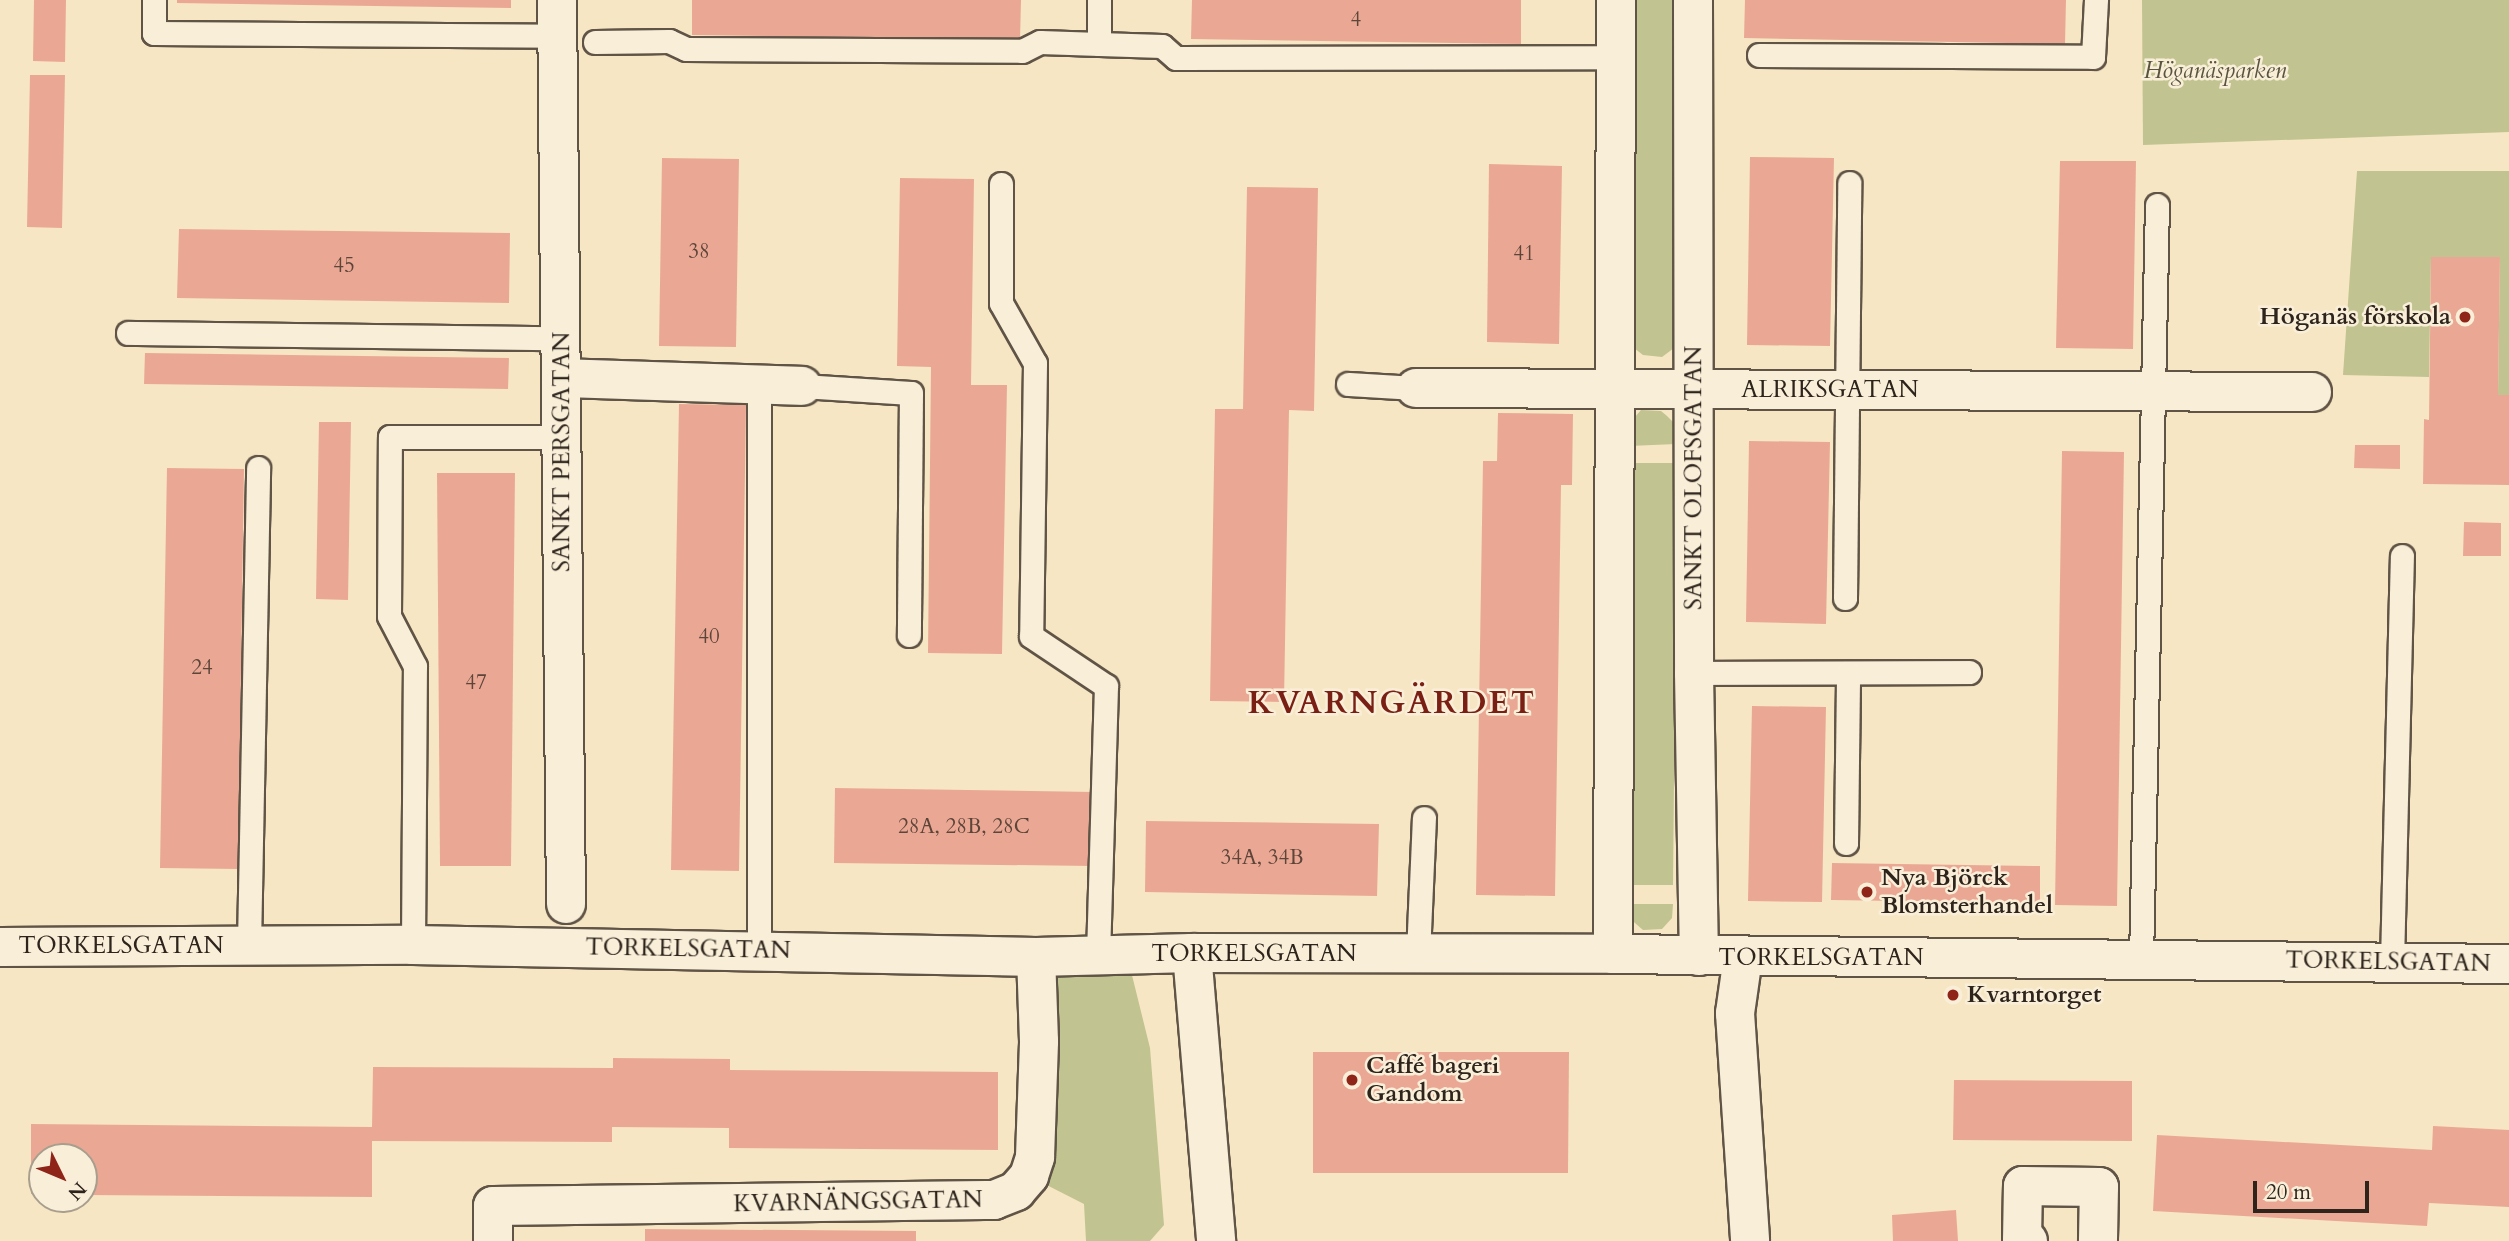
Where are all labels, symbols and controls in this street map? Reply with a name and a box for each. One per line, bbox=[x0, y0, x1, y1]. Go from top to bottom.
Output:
house number: 4 bbox=[1351, 7, 1361, 33]
park label: Höganäsparken bbox=[2144, 57, 2286, 85]
house number: 38 bbox=[688, 239, 710, 265]
house number: 41 bbox=[1513, 241, 1535, 267]
house number: 45 bbox=[333, 253, 355, 279]
place label: Höganäs förskola bbox=[2260, 303, 2451, 331]
marker: Höganäs förskola bbox=[2457, 309, 2473, 325]
street label: SANKT PERSGATAN bbox=[548, 332, 576, 572]
street label: SANKT OLOFSGATAN bbox=[1680, 346, 1708, 610]
street label: ALRIKSGATAN bbox=[1741, 376, 1919, 404]
house number: 40 bbox=[698, 624, 720, 650]
house number: 24 bbox=[191, 655, 213, 681]
house number: 47 bbox=[465, 670, 487, 696]
district label: KVARNGÄRDET bbox=[1249, 684, 1535, 722]
house number: 28A, 28B, 28C bbox=[898, 814, 1030, 840]
house number: 34A, 34B bbox=[1220, 845, 1304, 871]
place label: Nya Björck Blomsterhandel bbox=[1881, 864, 2053, 920]
marker: Nya Björck Blomsterhandel bbox=[1859, 884, 1875, 900]
street label: TORKELSGATAN bbox=[18, 932, 224, 960]
street label: TORKELSGATAN bbox=[585, 933, 791, 965]
street label: TORKELSGATAN bbox=[1151, 940, 1357, 968]
street label: TORKELSGATAN bbox=[1718, 944, 1924, 972]
street label: TORKELSGATAN bbox=[2285, 946, 2491, 978]
place label: Kvarntorget bbox=[1967, 981, 2102, 1009]
marker: Kvarntorget bbox=[1945, 987, 1961, 1003]
place label: Caffé bageri Gandom bbox=[1366, 1052, 1499, 1108]
marker: Caffé bageri Gandom bbox=[1344, 1072, 1360, 1088]
north arrow bbox=[28, 1143, 98, 1213]
scale bar bbox=[2257, 1168, 2372, 1212]
text: N bbox=[62, 1176, 92, 1206]
text: 20 m bbox=[2266, 1178, 2311, 1207]
street label: KVARNÄNGSGATAN bbox=[733, 1185, 983, 1219]

